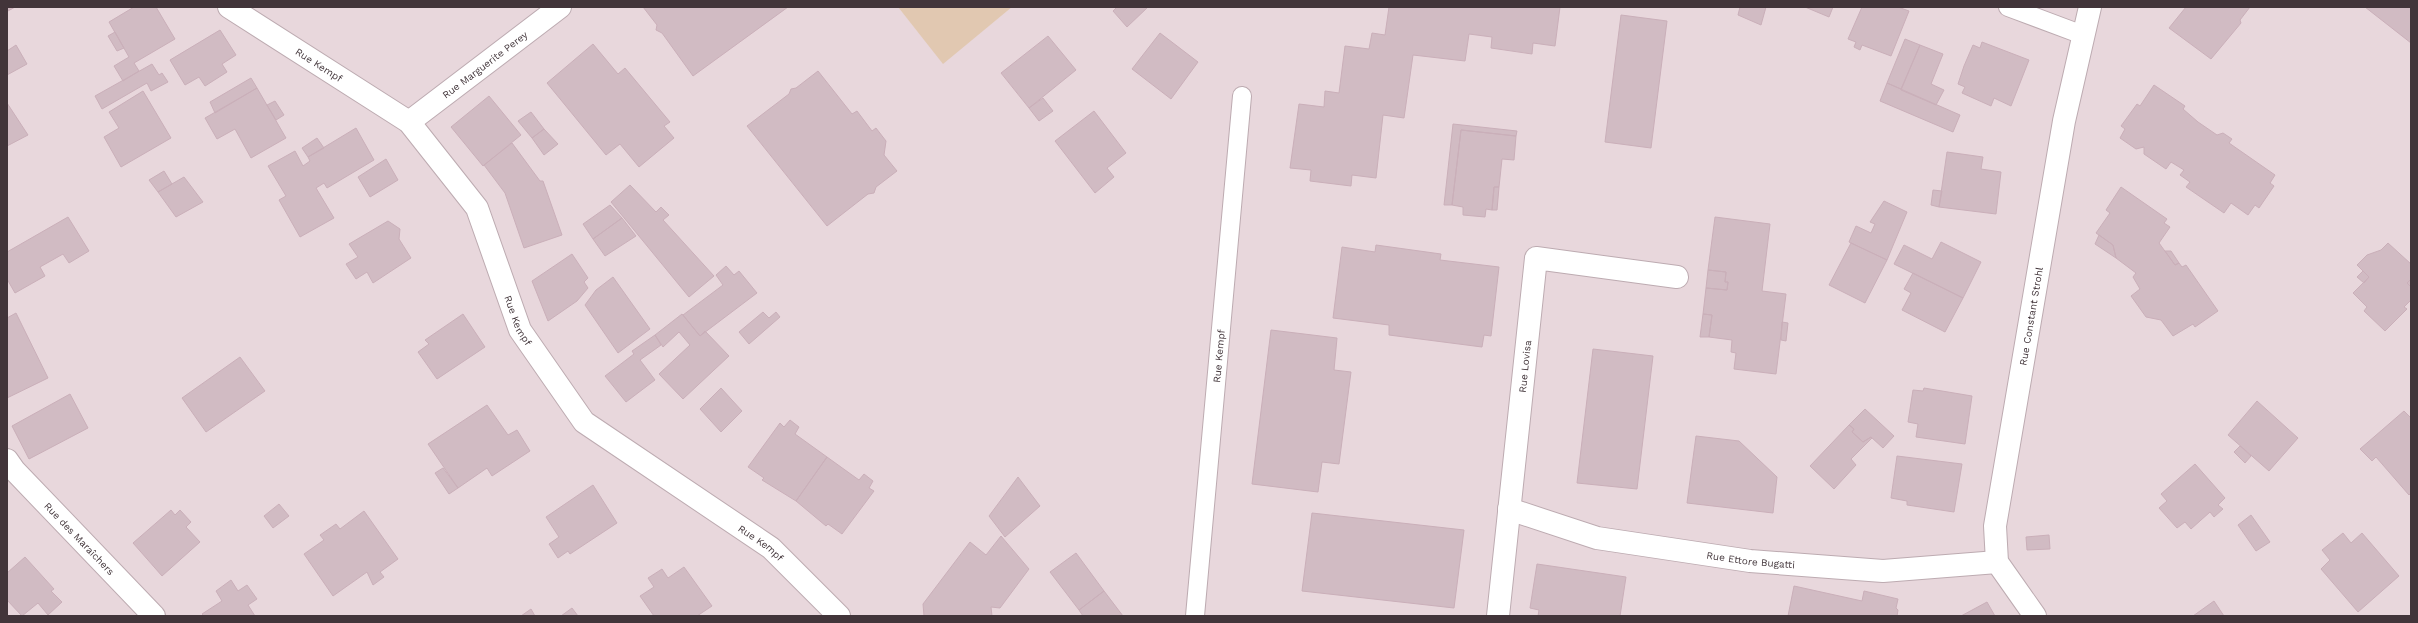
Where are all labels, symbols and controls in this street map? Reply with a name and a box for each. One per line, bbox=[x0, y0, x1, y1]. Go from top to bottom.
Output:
street label: Rue Marguerite Perey bbox=[440, 28, 530, 100]
street label: Rue Kempf bbox=[294, 46, 345, 84]
street label: Rue Constant Strohl bbox=[2017, 266, 2045, 366]
street label: Rue Kempf bbox=[503, 294, 534, 347]
street label: Rue Kempf bbox=[1211, 329, 1226, 383]
street label: Rue Lovisa bbox=[1516, 339, 1533, 393]
street label: Rue des Maraîchers bbox=[42, 500, 117, 577]
street label: Rue Kempf bbox=[736, 522, 786, 563]
street label: Rue Ettore Bugatti bbox=[1706, 549, 1795, 570]

